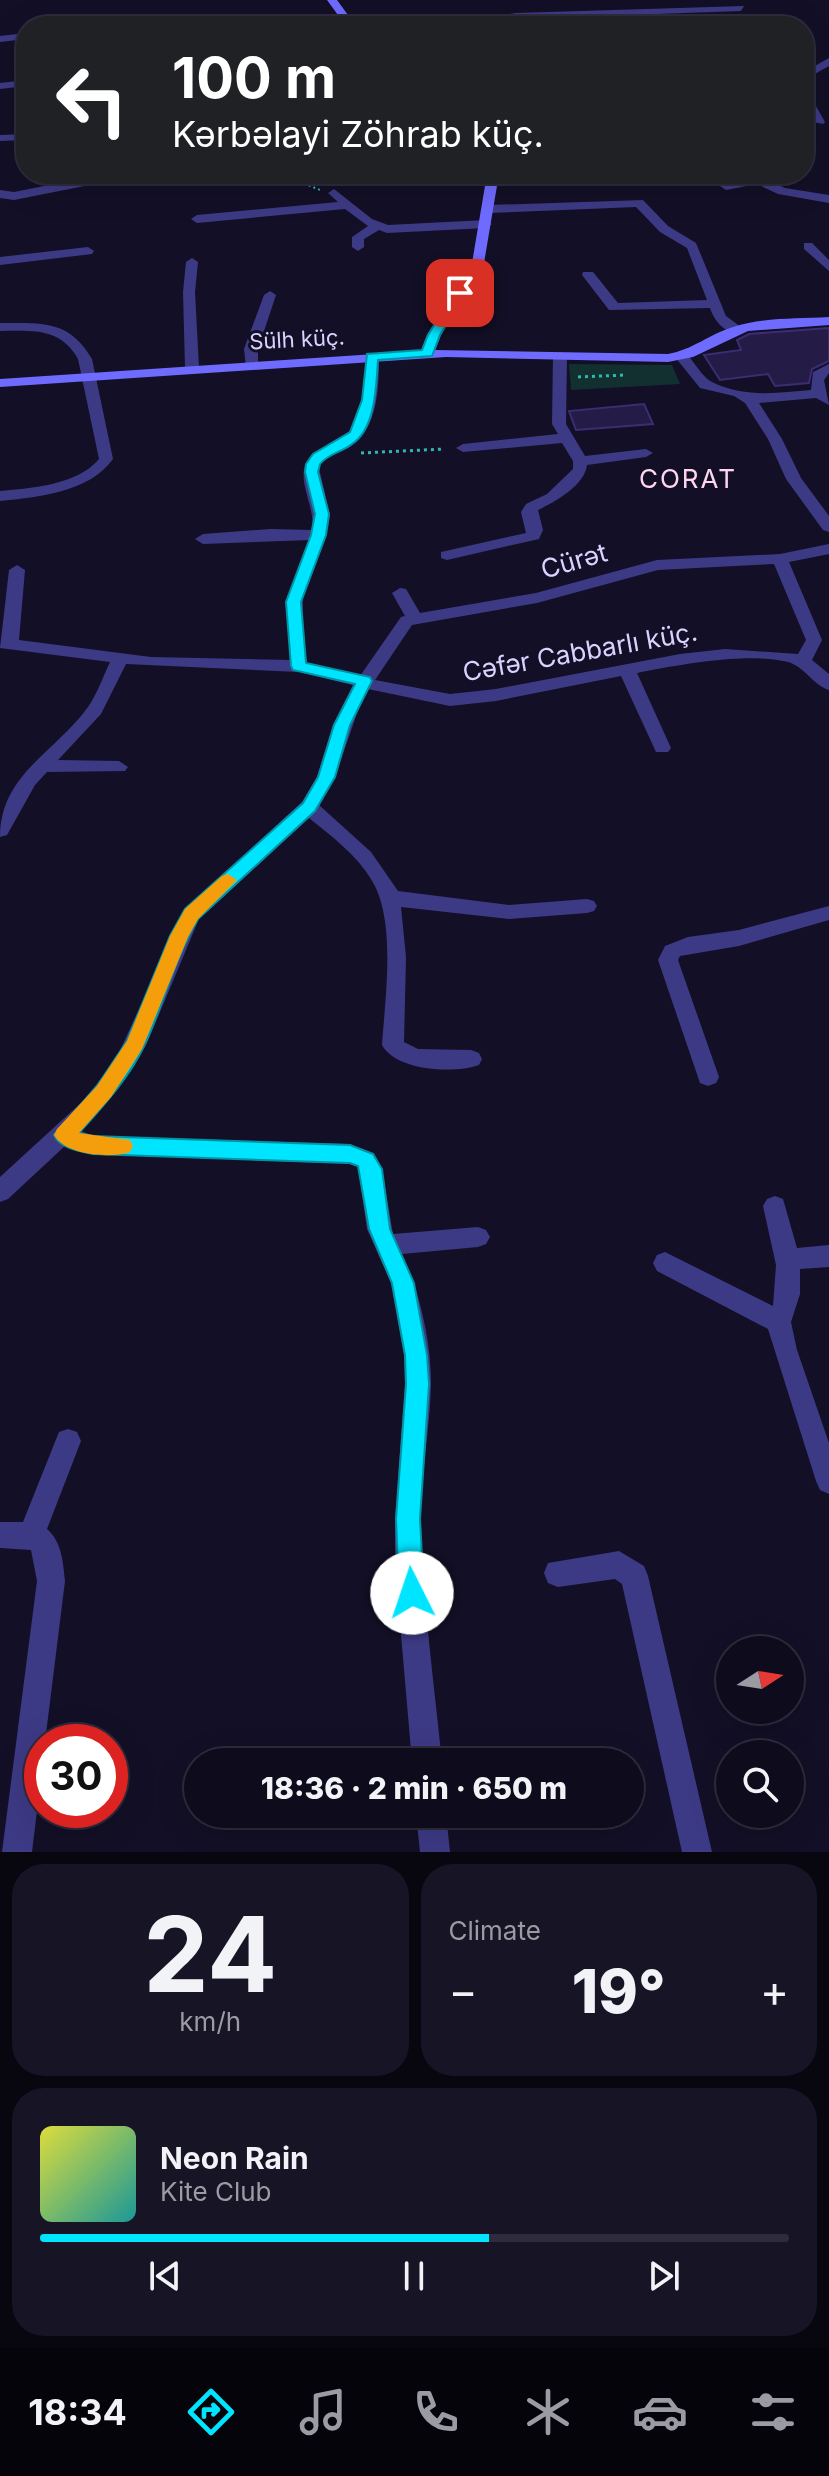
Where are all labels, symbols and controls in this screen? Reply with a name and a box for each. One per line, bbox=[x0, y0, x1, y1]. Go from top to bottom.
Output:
text: 100 m bbox=[172, 44, 336, 112]
icon: left bbox=[40, 48, 144, 152]
text: Kərbəlayi Zöhrab küç. bbox=[172, 112, 544, 156]
pin bbox=[426, 259, 494, 327]
icon: arrive bbox=[438, 271, 482, 315]
street label: Sülh küç. bbox=[249, 324, 345, 354]
district label: CORAT bbox=[639, 463, 737, 494]
street label: Cürət bbox=[537, 536, 611, 585]
street label: Cəfər Cabbarlı küç. bbox=[460, 616, 700, 687]
position arrow bbox=[370, 1551, 454, 1635]
north arrow bbox=[716, 1636, 804, 1724]
map controls bbox=[716, 1636, 804, 1828]
speed limit sign: 30 bbox=[24, 1724, 128, 1828]
button: search bbox=[716, 1740, 804, 1828]
text: 18:36 · 2 min · 650 m bbox=[261, 1770, 567, 1806]
text: 24 bbox=[143, 1891, 277, 2017]
text: Climate bbox=[449, 1915, 541, 1946]
text: 19° bbox=[572, 1955, 666, 2027]
text: − bbox=[449, 1964, 478, 2018]
text: + bbox=[760, 1964, 789, 2018]
text: km/h bbox=[179, 2006, 241, 2037]
text: Neon Rain bbox=[160, 2140, 309, 2176]
text: Kite Club bbox=[160, 2176, 271, 2207]
icon: previous bbox=[143, 2254, 187, 2298]
icon: pause bbox=[392, 2254, 436, 2298]
icon: next bbox=[642, 2254, 686, 2298]
icon: directions bbox=[183, 2384, 239, 2440]
icon: music bbox=[295, 2384, 351, 2440]
icon: phone bbox=[408, 2384, 464, 2440]
icon: climate bbox=[520, 2384, 576, 2440]
icon: car bbox=[632, 2384, 688, 2440]
icon: filters bbox=[745, 2384, 801, 2440]
text: 18:34 bbox=[28, 2390, 127, 2434]

